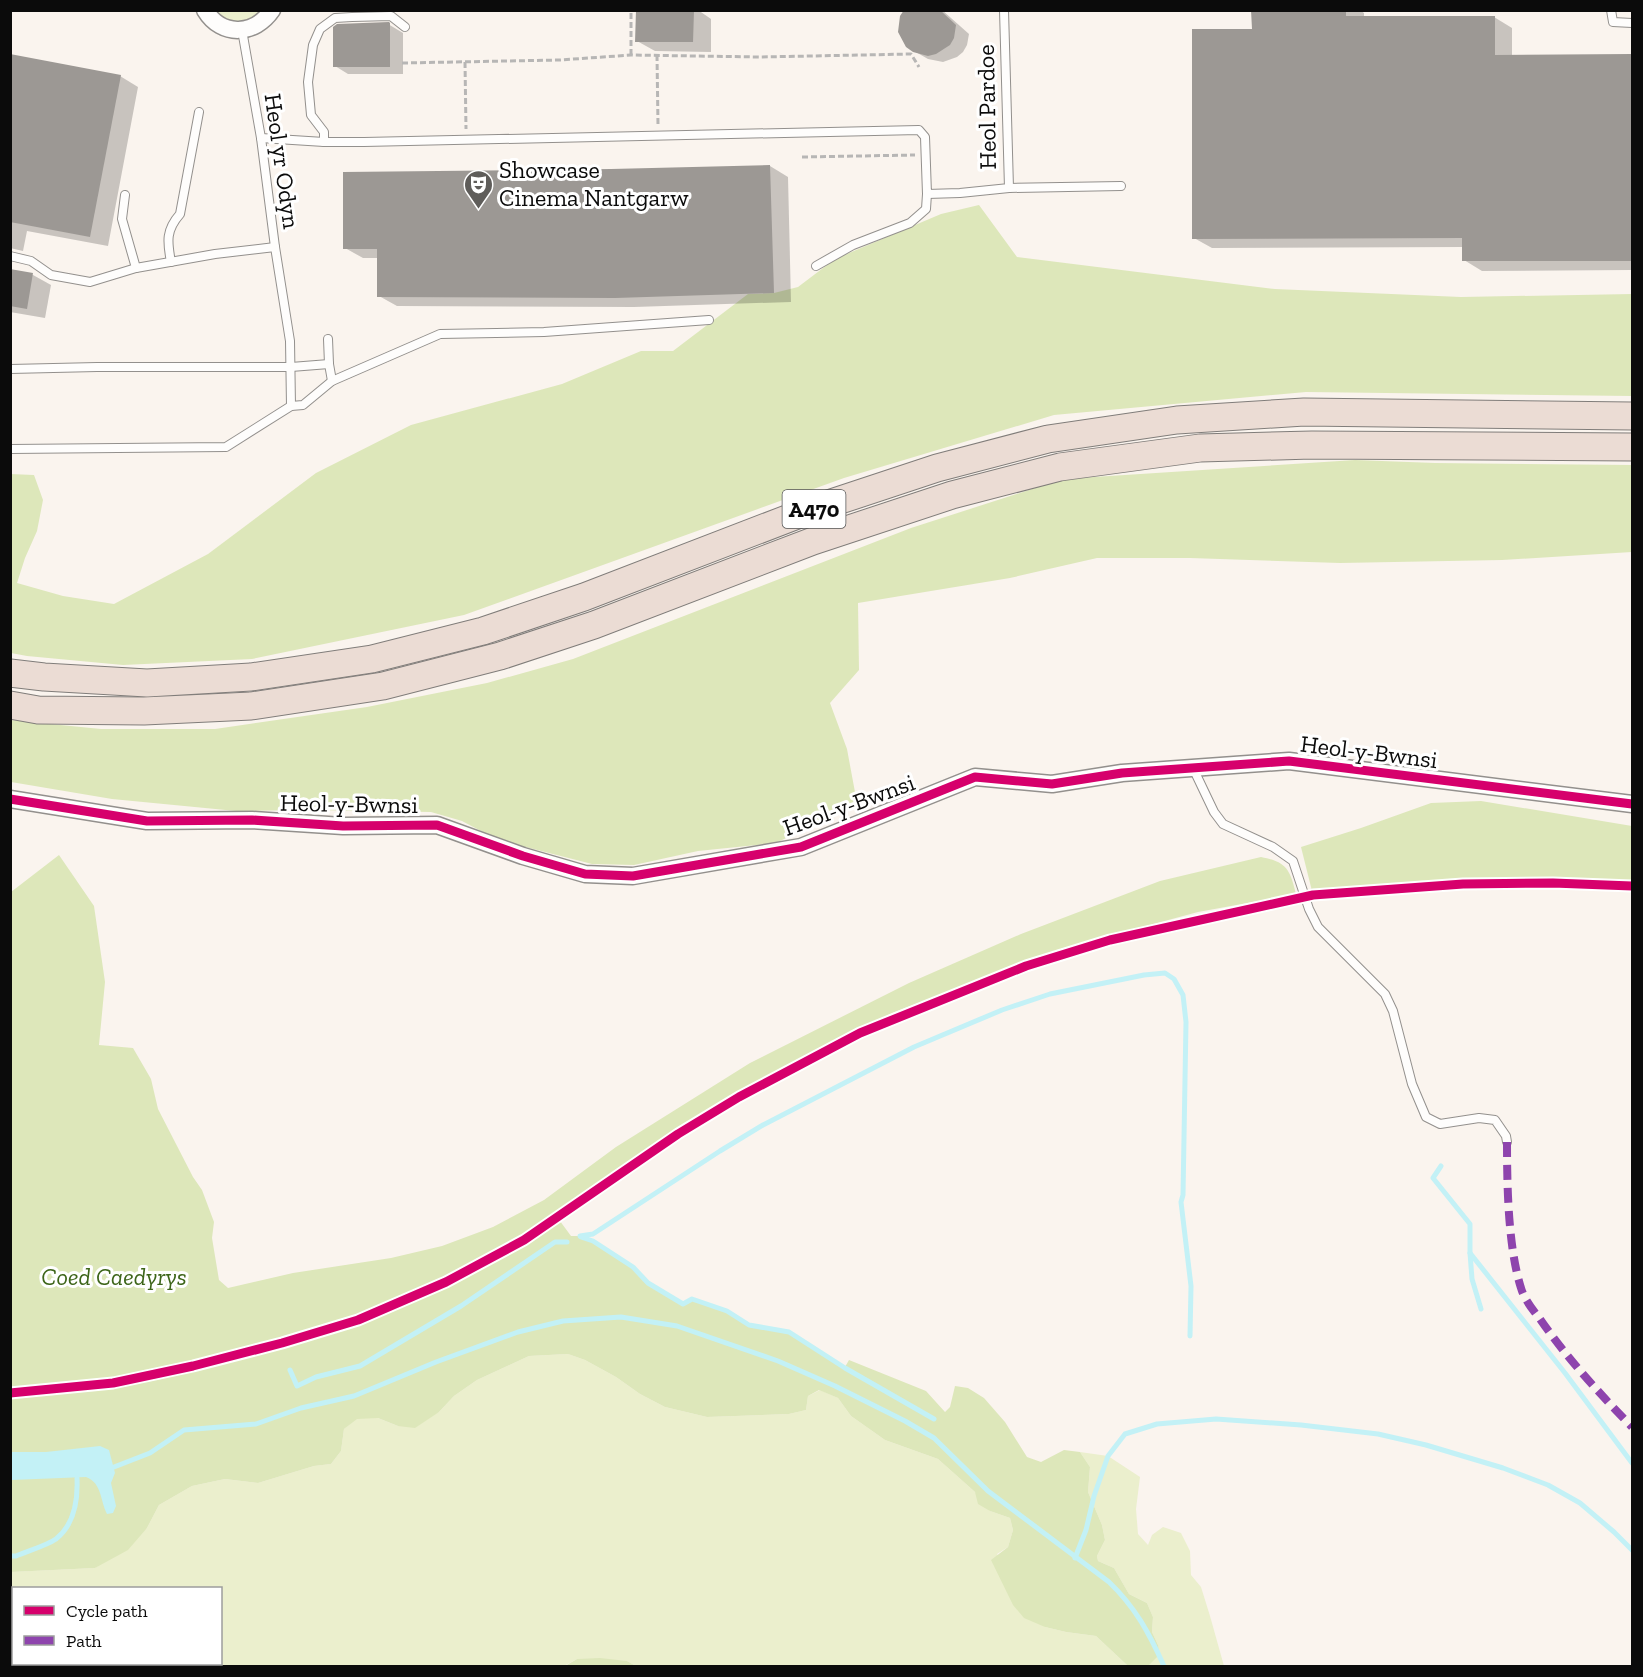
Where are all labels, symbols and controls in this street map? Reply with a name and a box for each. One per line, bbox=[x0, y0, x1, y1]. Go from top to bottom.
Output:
street label: Heol Pardoe bbox=[971, 44, 1002, 170]
street label: Heol yr Odyn bbox=[259, 91, 306, 231]
place label: Showcase Cinema Nantgarw bbox=[499, 155, 689, 212]
theatre icon: Showcase Cinema Nantgarw bbox=[462, 168, 494, 210]
road number: A470 bbox=[782, 490, 846, 528]
street label: Heol-y-Bwnsi bbox=[1299, 729, 1440, 774]
street label: Heol-y-Bwnsi bbox=[779, 767, 919, 842]
street label: Heol-y-Bwnsi bbox=[280, 788, 419, 819]
park label: Coed Caedyrys bbox=[41, 1262, 187, 1291]
legend bbox=[12, 1587, 222, 1665]
text: Cycle path bbox=[66, 1600, 148, 1622]
text: Path bbox=[66, 1630, 102, 1652]

